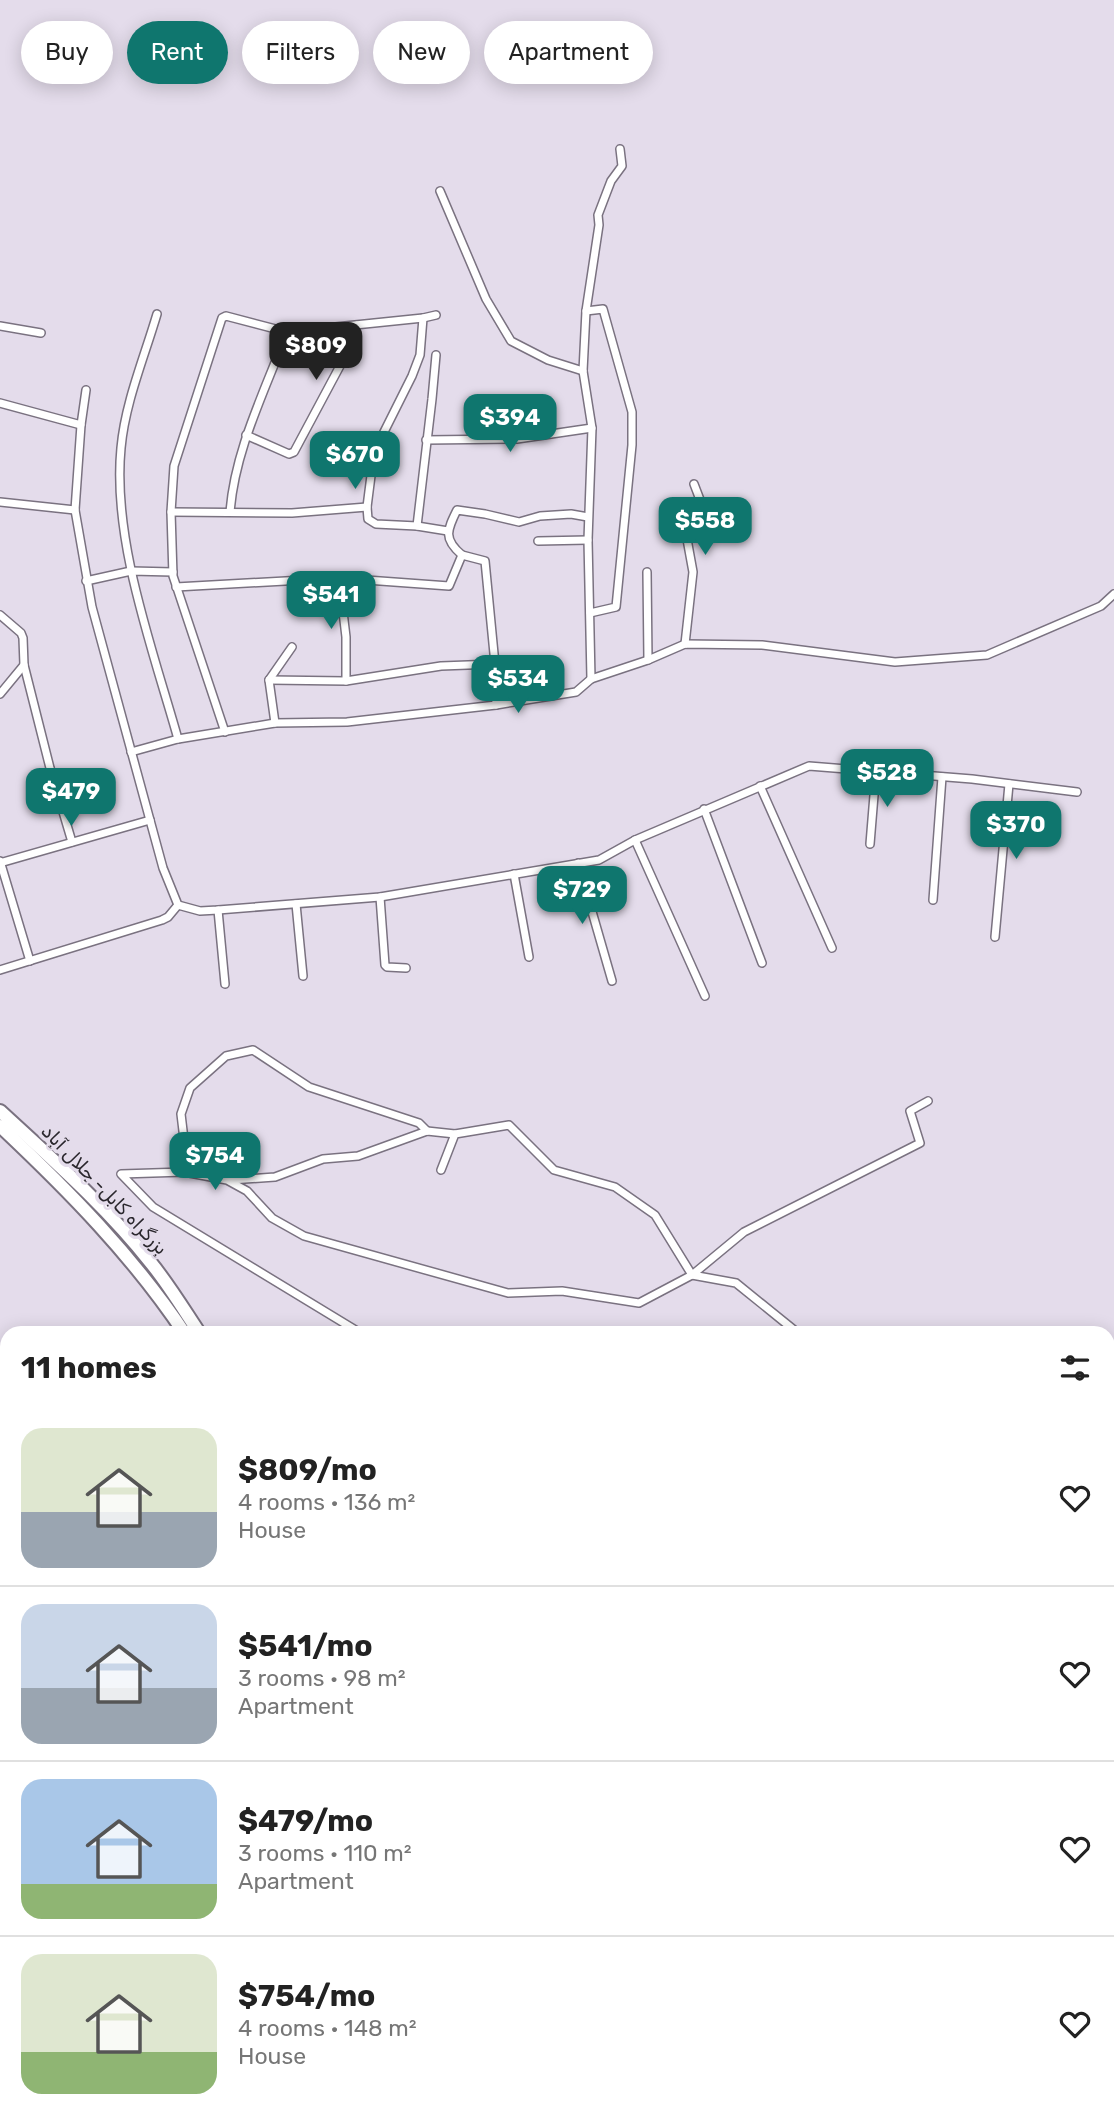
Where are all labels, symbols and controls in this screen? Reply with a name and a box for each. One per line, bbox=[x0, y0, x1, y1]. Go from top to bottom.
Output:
chip: Buy bbox=[21, 21, 113, 84]
chip: Rent bbox=[127, 21, 228, 84]
chip: Filters bbox=[242, 21, 359, 84]
chip: New bbox=[373, 21, 470, 84]
chip: Apartment bbox=[484, 21, 653, 84]
pin: $809 bbox=[275, 322, 357, 382]
text: $809 bbox=[285, 331, 347, 359]
pin: $394 bbox=[469, 394, 551, 454]
text: $394 bbox=[480, 403, 540, 431]
pin: $670 bbox=[314, 432, 396, 491]
text: $670 bbox=[326, 440, 384, 468]
pin: $558 bbox=[664, 498, 746, 557]
text: $558 bbox=[675, 506, 735, 534]
pin: $541 bbox=[290, 572, 372, 631]
text: $541 bbox=[303, 580, 359, 608]
pin: $534 bbox=[477, 656, 559, 715]
text: $534 bbox=[487, 664, 549, 692]
pin: $528 bbox=[846, 750, 928, 809]
text: $528 bbox=[857, 758, 917, 786]
pin: $479 bbox=[30, 768, 112, 828]
text: $479 bbox=[42, 777, 100, 805]
pin: $370 bbox=[975, 802, 1057, 861]
text: $370 bbox=[986, 810, 1046, 838]
pin: $729 bbox=[541, 866, 623, 926]
text: $729 bbox=[553, 875, 611, 903]
street label: بزرگراه کابل- جلال آباد bbox=[37, 1119, 173, 1259]
pin: $754 bbox=[174, 1132, 256, 1192]
text: $754 bbox=[185, 1141, 245, 1169]
icon: filters bbox=[1056, 1349, 1094, 1387]
text: 11 homes bbox=[21, 1350, 157, 1386]
text: $809/mo bbox=[238, 1452, 377, 1488]
icon: home bbox=[77, 1456, 161, 1540]
icon: heart bbox=[1056, 1479, 1094, 1517]
text: 4 rooms · 136 m² bbox=[238, 1488, 415, 1516]
text: House bbox=[238, 1516, 306, 1544]
text: $541/mo bbox=[238, 1628, 373, 1664]
icon: home bbox=[77, 1632, 161, 1716]
icon: heart bbox=[1056, 1655, 1094, 1693]
text: 3 rooms · 98 m² bbox=[238, 1664, 406, 1692]
text: Apartment bbox=[238, 1692, 354, 1720]
text: $479/mo bbox=[238, 1803, 373, 1839]
icon: home bbox=[77, 1807, 161, 1891]
icon: heart bbox=[1056, 1830, 1094, 1868]
text: 3 rooms · 110 m² bbox=[238, 1839, 412, 1867]
text: Apartment bbox=[238, 1867, 354, 1895]
text: $754/mo bbox=[238, 1978, 375, 2014]
icon: home bbox=[77, 1982, 161, 2066]
icon: heart bbox=[1056, 2005, 1094, 2043]
text: 4 rooms · 148 m² bbox=[238, 2014, 417, 2042]
text: House bbox=[238, 2042, 306, 2070]

